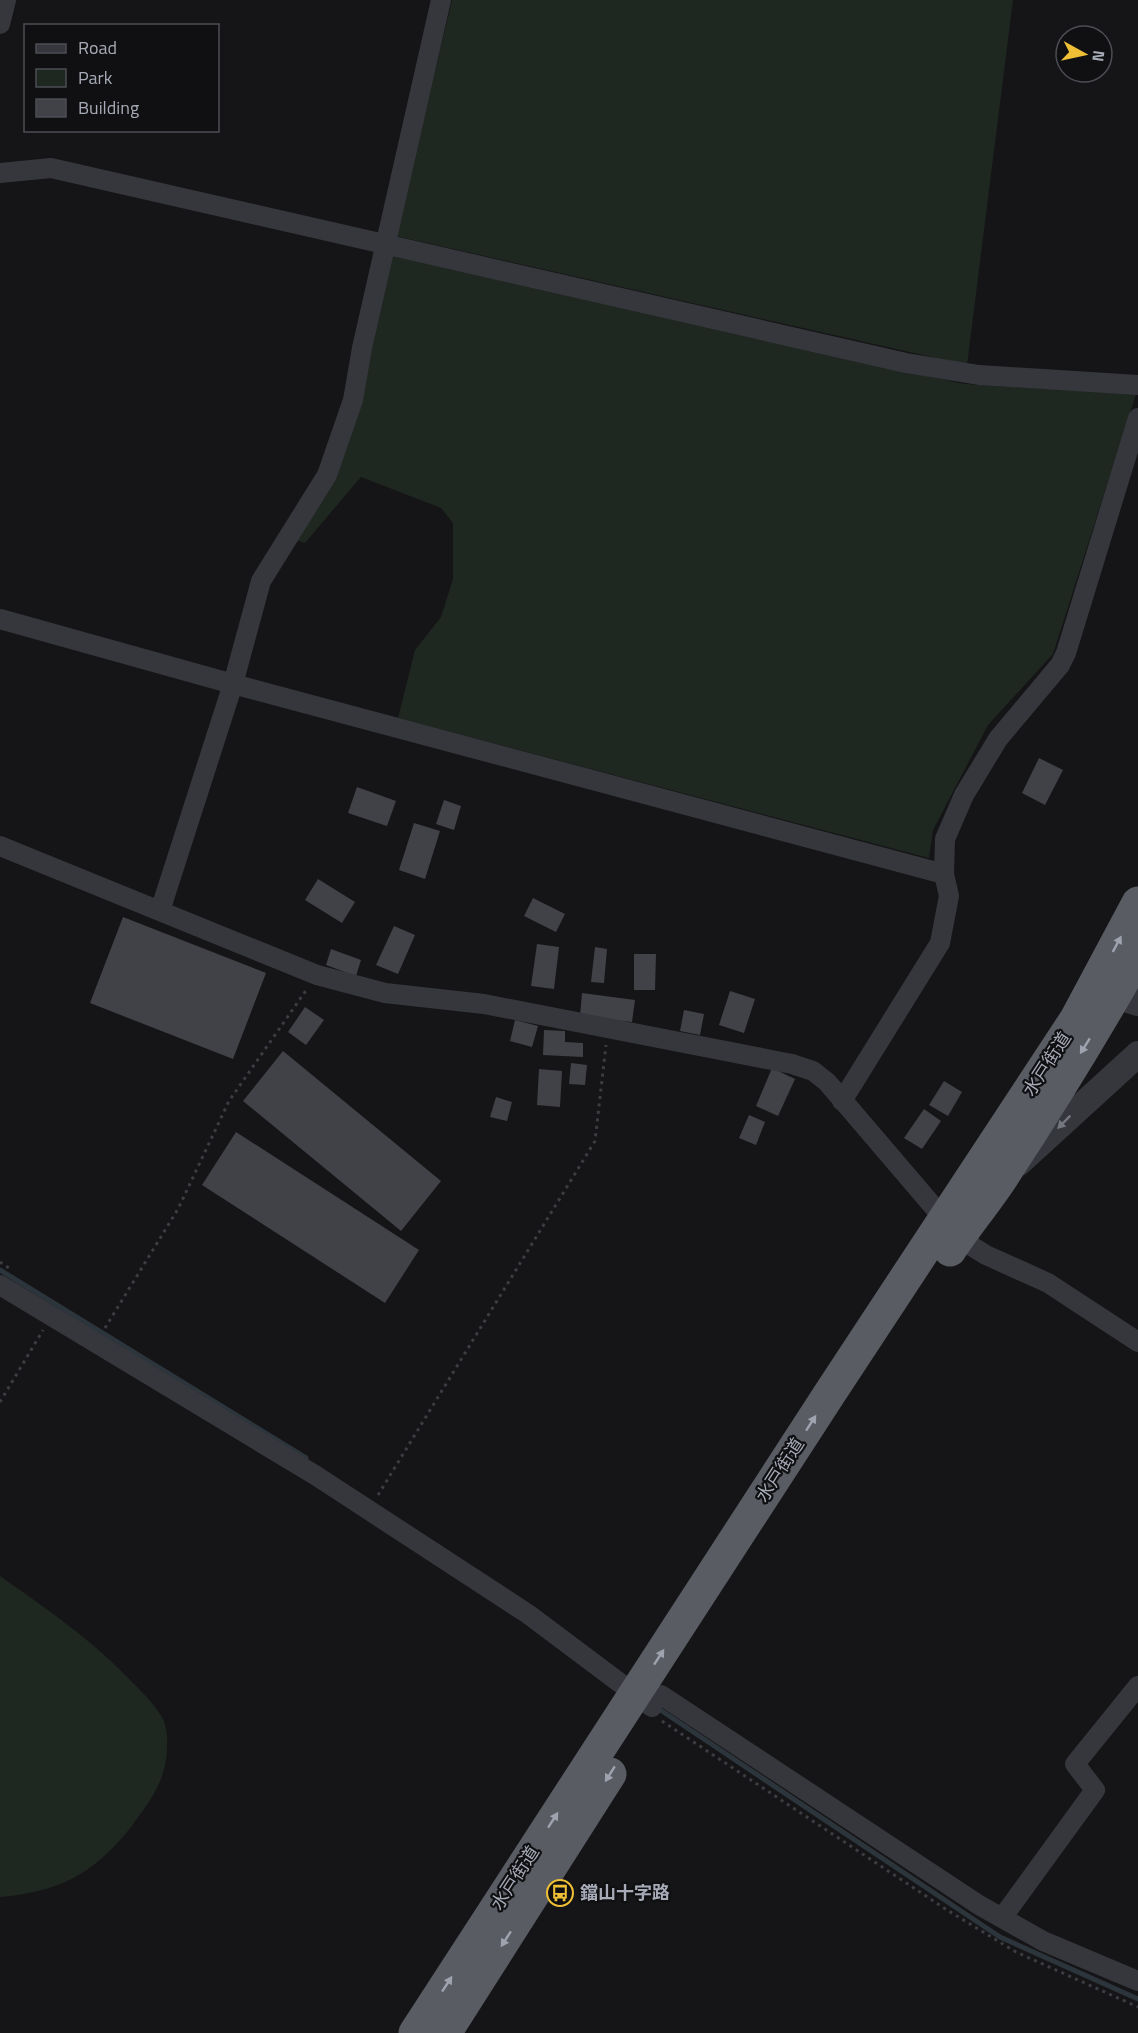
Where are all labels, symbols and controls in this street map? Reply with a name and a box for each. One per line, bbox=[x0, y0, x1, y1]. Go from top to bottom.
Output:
legend bbox=[24, 24, 219, 132]
north arrow bbox=[1054, 24, 1114, 84]
text: Road bbox=[78, 34, 117, 61]
text: N bbox=[1086, 49, 1112, 63]
text: Park bbox=[78, 64, 113, 91]
text: Building bbox=[78, 94, 139, 121]
one-way arrow bbox=[1112, 935, 1122, 952]
street label: 水戸街道 bbox=[1016, 1026, 1078, 1101]
one-way arrow bbox=[1080, 1038, 1091, 1054]
one-way arrow bbox=[1057, 1115, 1072, 1129]
one-way arrow bbox=[805, 1414, 816, 1431]
street label: 水戸街道 bbox=[749, 1432, 811, 1507]
one-way arrow bbox=[654, 1649, 665, 1665]
one-way arrow bbox=[605, 1766, 616, 1782]
one-way arrow bbox=[547, 1813, 559, 1829]
street label: 水戸街道 bbox=[484, 1840, 546, 1915]
bus stop icon: 鐺山十字路 bbox=[545, 1878, 575, 1908]
place label: 鐺山十字路 bbox=[580, 1879, 670, 1906]
one-way arrow bbox=[500, 1931, 511, 1947]
one-way arrow bbox=[441, 1976, 452, 1992]

